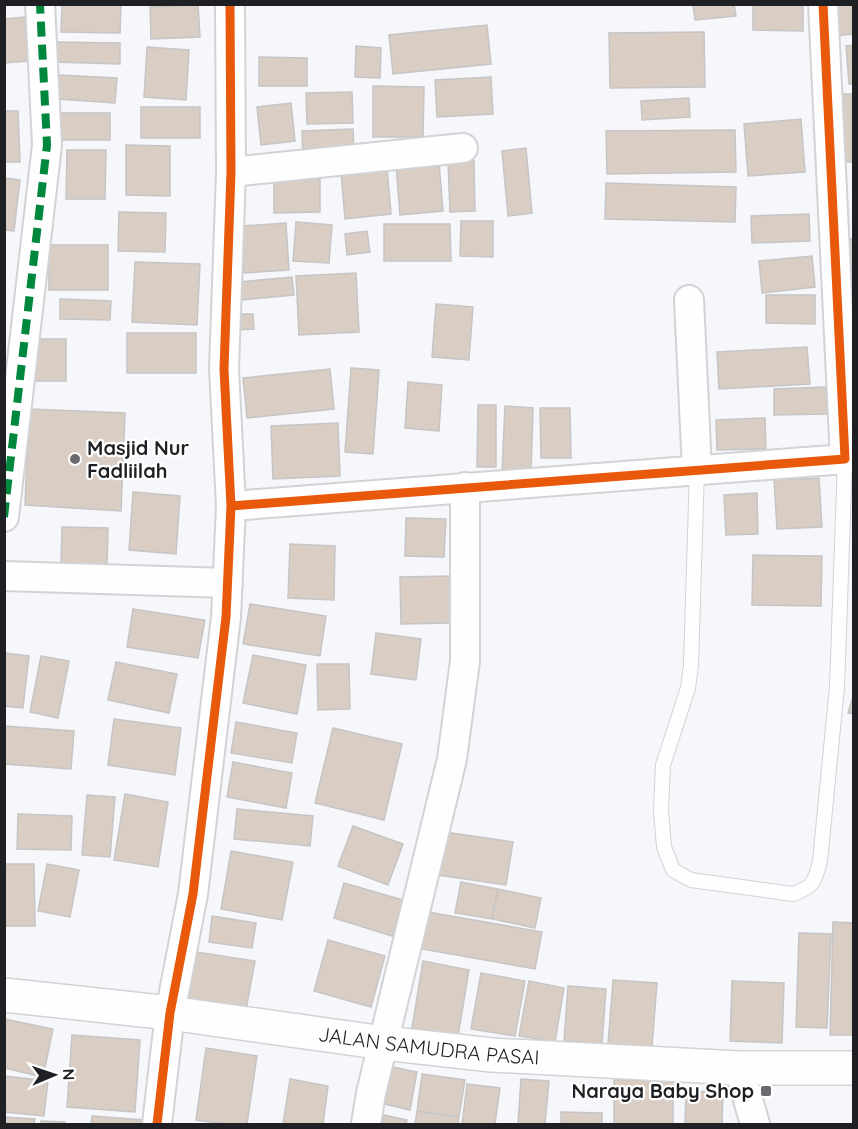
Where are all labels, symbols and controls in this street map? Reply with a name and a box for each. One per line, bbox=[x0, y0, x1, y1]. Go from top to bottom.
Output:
place label: Masjid Nur Fadliilah bbox=[87, 435, 189, 483]
marker: Masjid Nur Fadliilah bbox=[68, 452, 82, 466]
street label: JALAN SAMUDRA PASAI bbox=[317, 1021, 540, 1069]
north arrow bbox=[24, 1045, 84, 1105]
text: N bbox=[59, 1068, 79, 1081]
place label: Naraya Baby Shop bbox=[572, 1078, 754, 1103]
marker: Naraya Baby Shop bbox=[759, 1084, 773, 1098]

